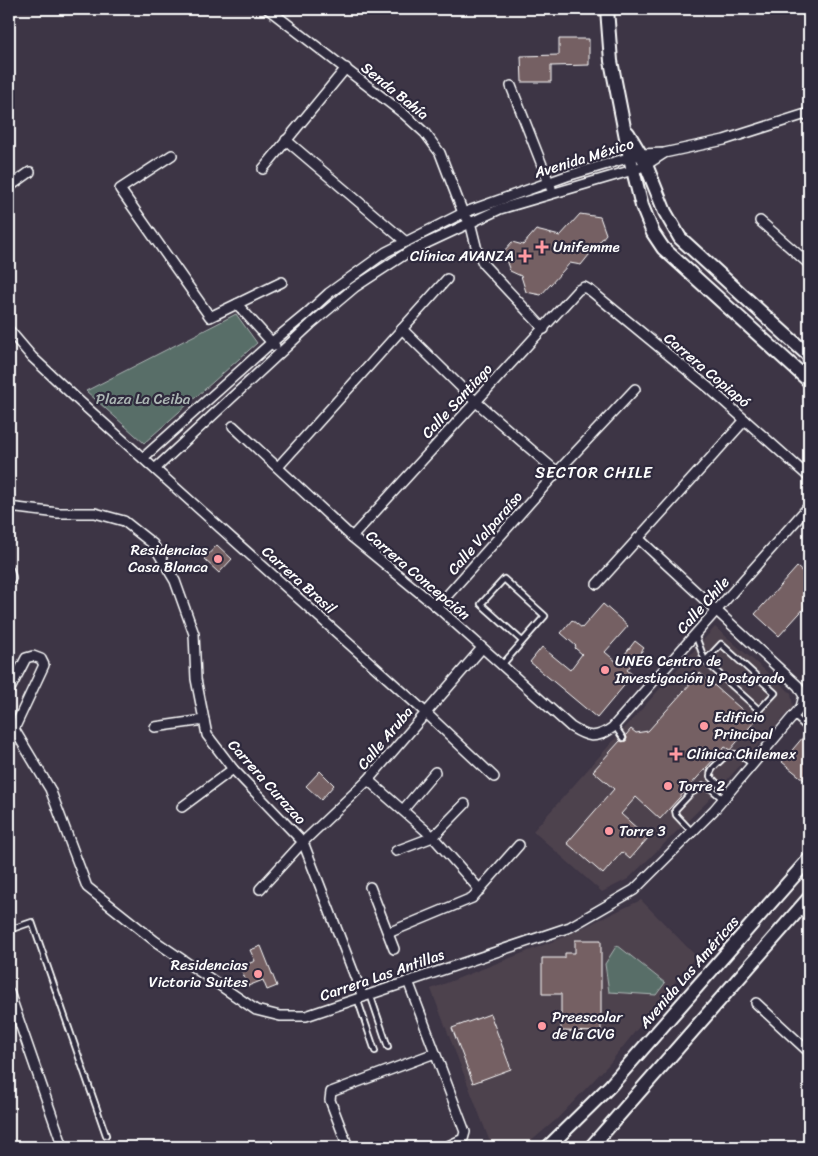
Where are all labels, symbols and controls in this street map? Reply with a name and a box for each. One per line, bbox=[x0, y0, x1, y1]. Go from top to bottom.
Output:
street label: Senda Bahía bbox=[355, 55, 435, 127]
street label: Avenida México bbox=[530, 130, 637, 186]
place label: Unifemme bbox=[553, 234, 620, 260]
marker: Unifemme bbox=[535, 240, 549, 254]
place label: Clínica AVANZA bbox=[410, 243, 514, 269]
marker: Clínica AVANZA bbox=[518, 249, 532, 263]
street label: Carrera Copiapó bbox=[658, 326, 756, 414]
street label: Calle Santiago bbox=[415, 357, 499, 445]
park label: Plaza La Ceiba bbox=[96, 386, 191, 412]
district label: SECTOR CHILE bbox=[535, 458, 653, 487]
street label: Calle Valparaíso bbox=[441, 485, 529, 581]
street label: Carrera Concepción bbox=[360, 523, 476, 627]
place label: Residencias Casa Blanca bbox=[128, 537, 208, 580]
street label: Carrera Brasil bbox=[256, 539, 343, 621]
marker: Residencias Casa Blanca bbox=[212, 553, 224, 565]
street label: Calle Chile bbox=[670, 570, 736, 640]
place label: UNEG Centro de Investigación y Postgrado bbox=[614, 648, 785, 691]
marker: UNEG Centro de Investigación y Postgrado bbox=[599, 664, 611, 676]
street label: Calle Aruba bbox=[350, 700, 420, 776]
place label: Edificio Principal bbox=[714, 704, 774, 747]
marker: Edificio Principal bbox=[698, 720, 710, 732]
street label: Carrera Curazao bbox=[221, 733, 313, 831]
place label: Clínica Chilemex bbox=[687, 741, 796, 767]
marker: Clínica Chilemex bbox=[669, 747, 683, 761]
place label: Torre 2 bbox=[678, 773, 726, 799]
marker: Torre 2 bbox=[662, 780, 674, 792]
place label: Torre 3 bbox=[619, 818, 666, 844]
marker: Torre 3 bbox=[603, 825, 615, 837]
street label: Avenida Las Américas bbox=[632, 910, 746, 1035]
street label: Carrera Las Antillas bbox=[316, 941, 449, 1008]
place label: Residencias Victoria Suites bbox=[149, 952, 248, 995]
marker: Residencias Victoria Suites bbox=[252, 968, 264, 980]
place label: Preescolar de la CVG bbox=[552, 1004, 623, 1047]
marker: Preescolar de la CVG bbox=[536, 1020, 548, 1032]

